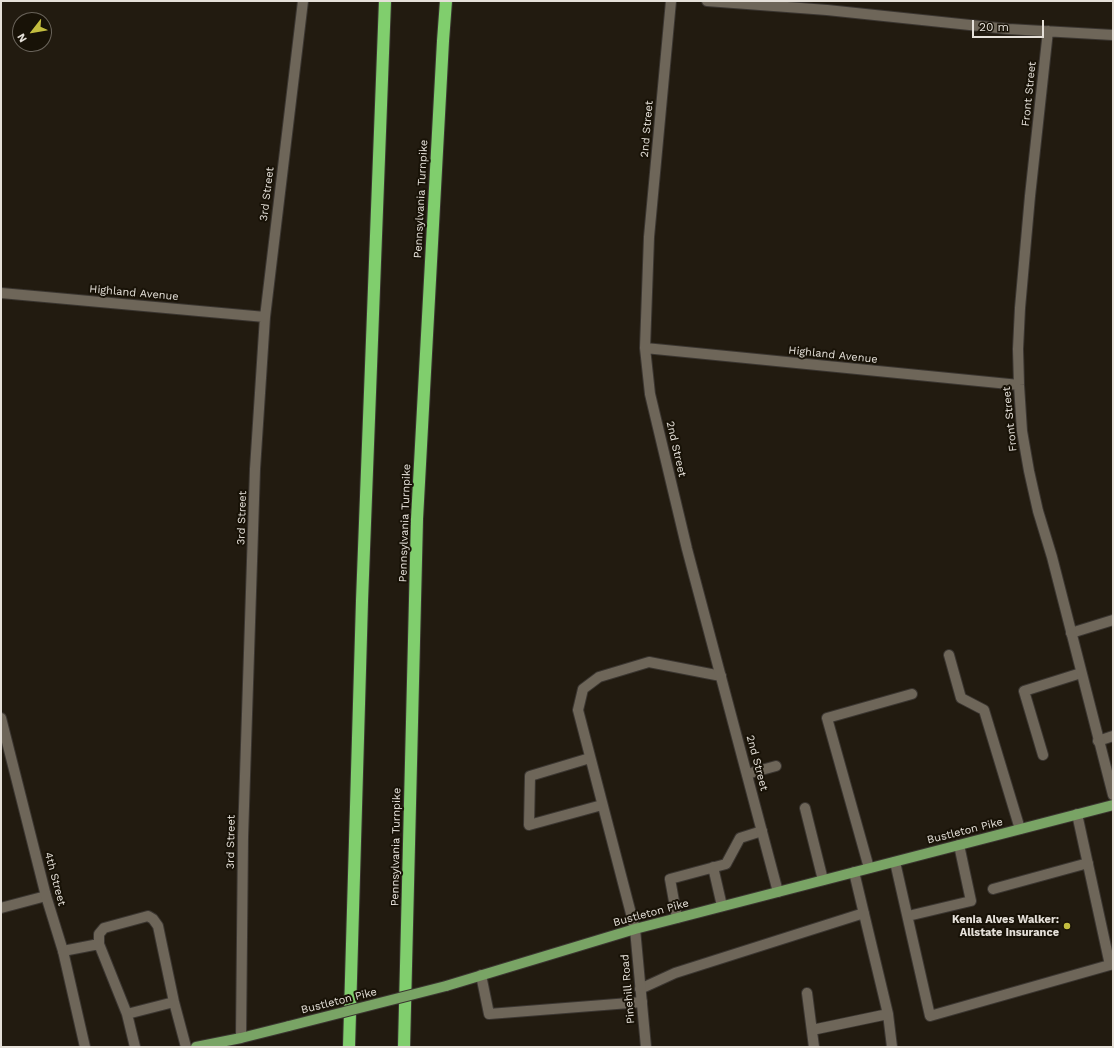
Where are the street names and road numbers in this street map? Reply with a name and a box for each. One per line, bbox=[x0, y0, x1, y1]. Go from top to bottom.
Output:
street label: Front Street bbox=[1019, 61, 1039, 127]
street label: 2nd Street bbox=[638, 100, 656, 158]
street label: Pennsylvania Turnpike bbox=[411, 139, 431, 259]
street label: 3rd Street bbox=[257, 166, 277, 222]
street label: Highland Avenue bbox=[89, 283, 179, 303]
street label: Highland Avenue bbox=[788, 344, 878, 366]
street label: Front Street bbox=[1000, 386, 1020, 452]
street label: 2nd Street bbox=[663, 420, 689, 478]
street label: Pennsylvania Turnpike bbox=[396, 464, 414, 582]
street label: 3rd Street bbox=[234, 491, 250, 545]
street label: 2nd Street bbox=[743, 734, 771, 792]
street label: Pennsylvania Turnpike bbox=[388, 788, 404, 906]
street label: 3rd Street bbox=[224, 815, 238, 869]
street label: Bustleton Pike bbox=[926, 815, 1004, 847]
street label: 4th Street bbox=[42, 851, 68, 907]
street label: Bustleton Pike bbox=[612, 897, 690, 929]
street label: Pinehill Road bbox=[618, 954, 638, 1024]
street label: Bustleton Pike bbox=[300, 985, 378, 1017]

